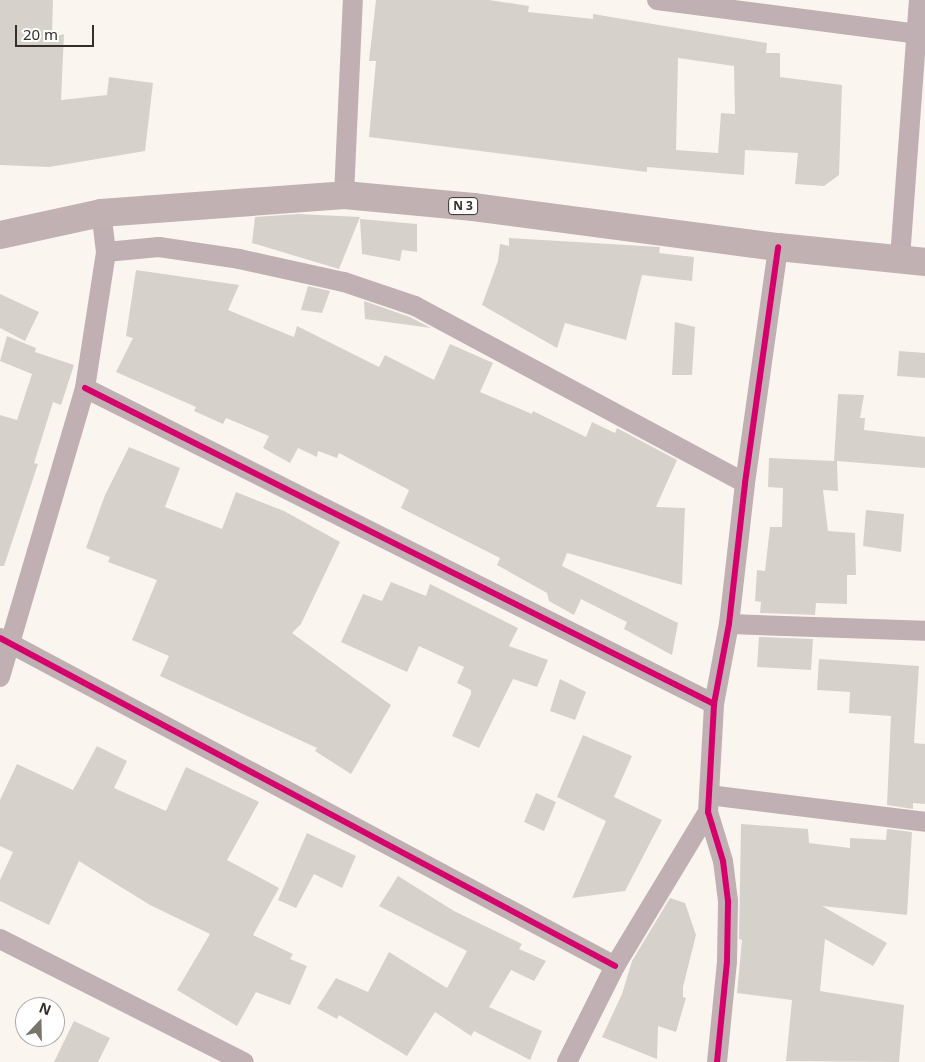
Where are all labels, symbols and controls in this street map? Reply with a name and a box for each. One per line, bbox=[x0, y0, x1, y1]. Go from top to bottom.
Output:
scale bar bbox=[18, 15, 96, 47]
text: 20 m bbox=[23, 24, 58, 44]
road number: N 3 bbox=[448, 197, 478, 216]
north arrow bbox=[15, 997, 65, 1047]
text: N bbox=[36, 998, 54, 1019]

